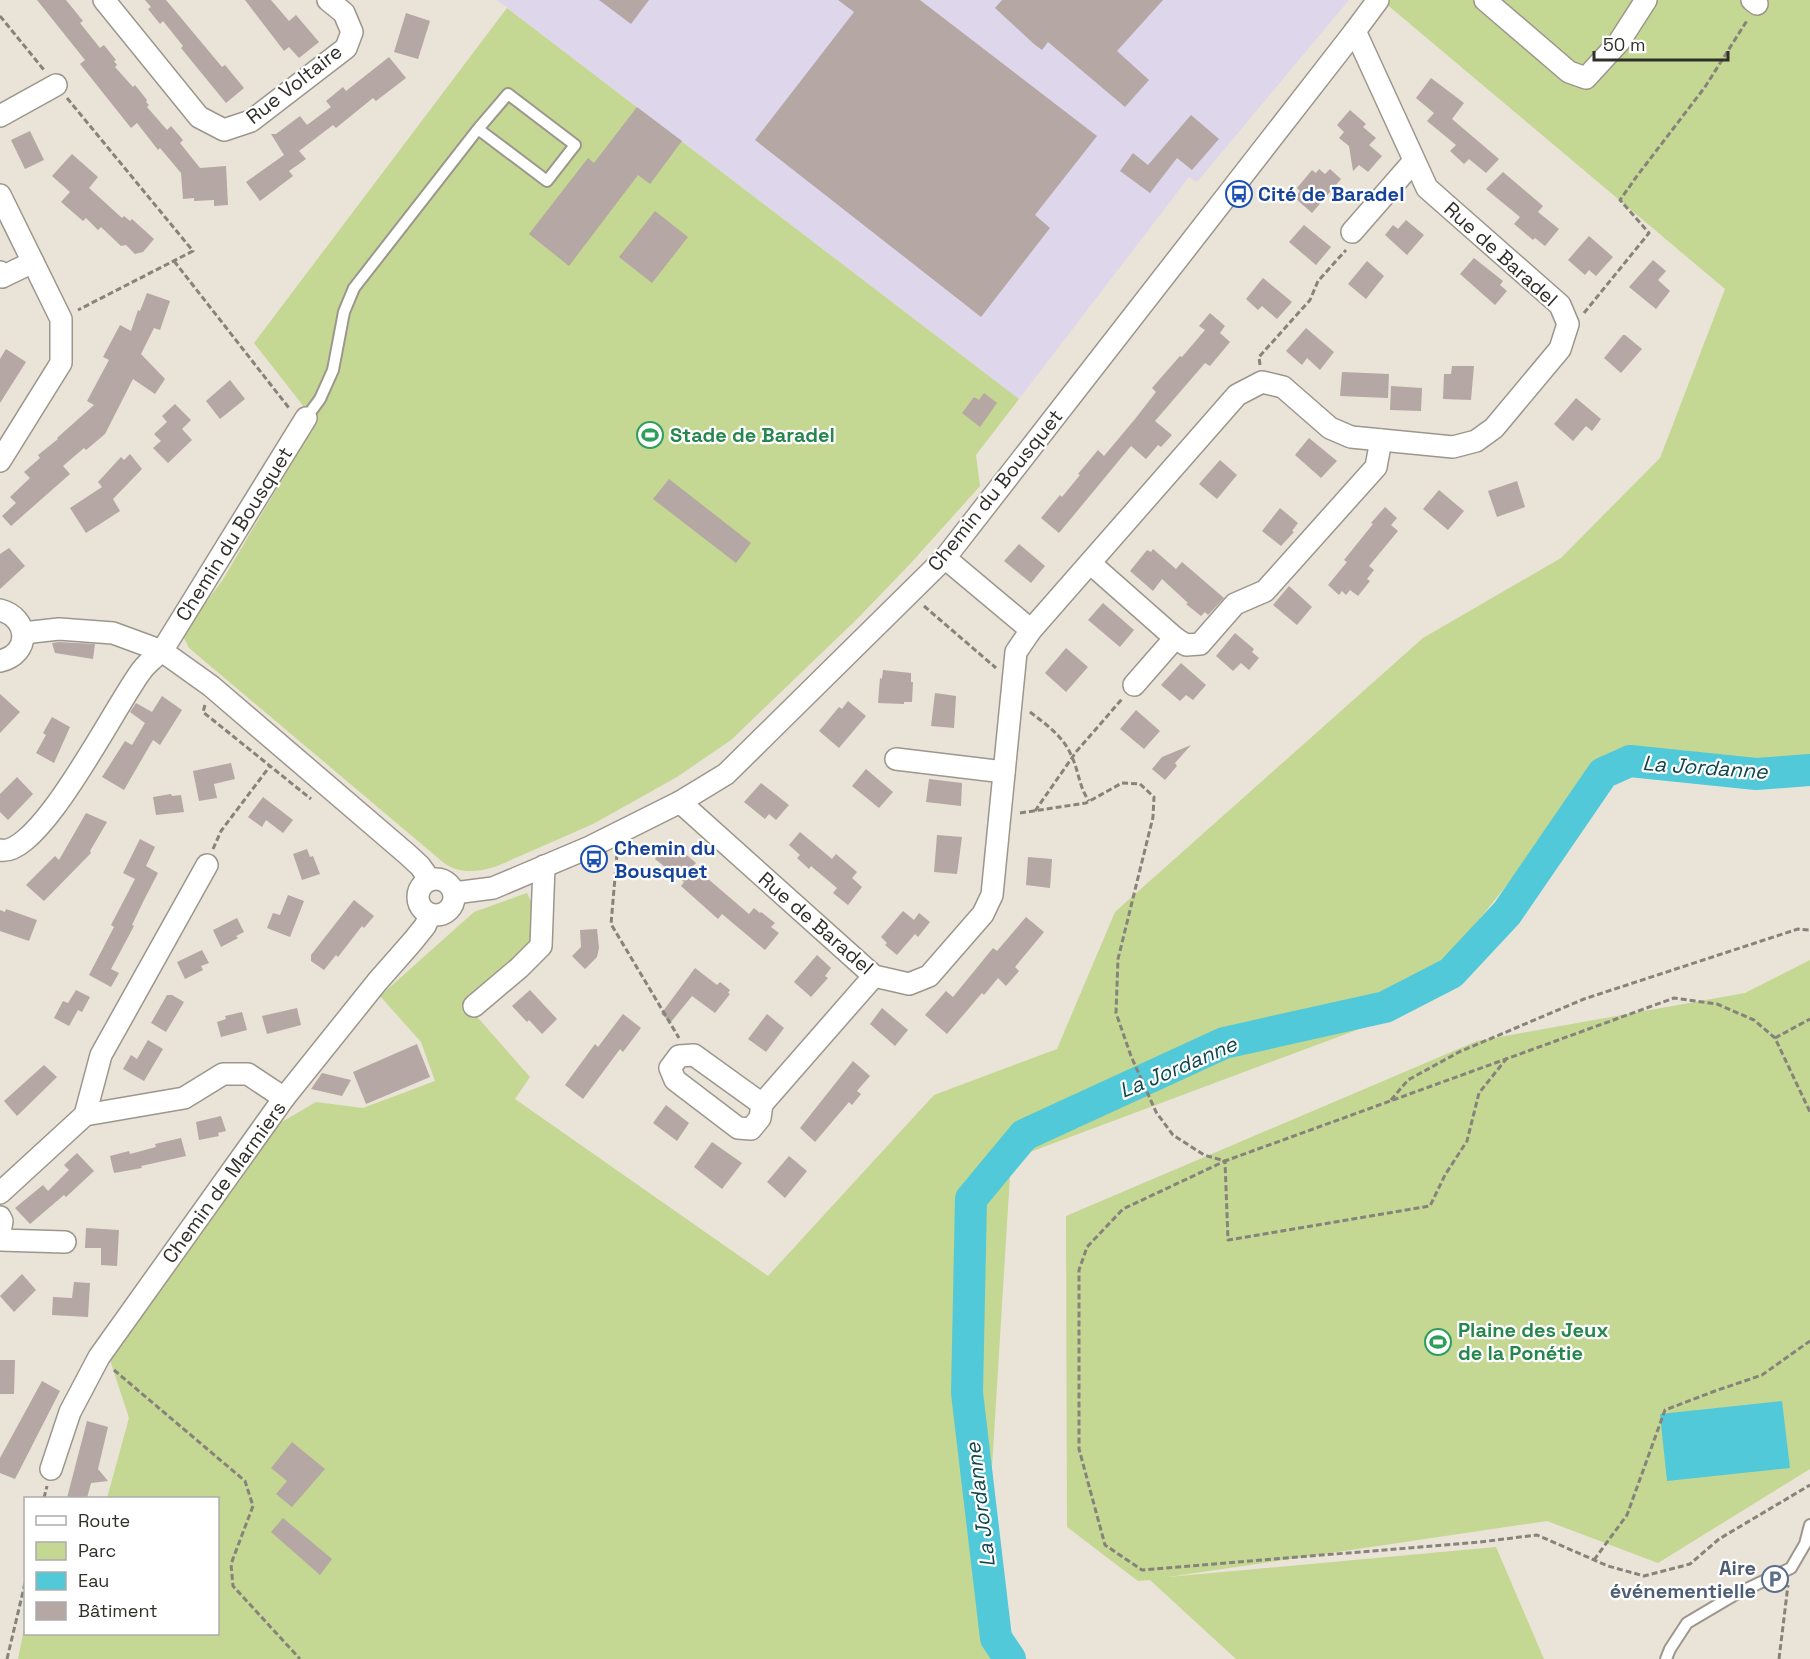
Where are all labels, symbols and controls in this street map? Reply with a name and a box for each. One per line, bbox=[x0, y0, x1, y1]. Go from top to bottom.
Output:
scale bar bbox=[1594, 24, 1728, 62]
text: 50 m bbox=[1603, 33, 1645, 56]
street label: Rue Voltaire bbox=[241, 38, 347, 130]
bus stop icon: Cité de Baradel bbox=[1224, 179, 1254, 209]
place label: Cité de Baradel bbox=[1258, 181, 1404, 207]
street label: Rue de Baradel bbox=[1439, 196, 1563, 312]
street label: Chemin du Bousquet bbox=[922, 404, 1068, 576]
sports icon: Stade de Baradel bbox=[635, 420, 665, 450]
place label: Stade de Baradel bbox=[670, 422, 835, 448]
street label: Chemin du Bousquet bbox=[170, 442, 298, 626]
water label: La Jordanne bbox=[1642, 749, 1770, 785]
place label: Chemin du Bousquet bbox=[614, 835, 716, 884]
bus stop icon: Chemin du Bousquet bbox=[579, 844, 609, 874]
street label: Rue de Baradel bbox=[753, 866, 879, 980]
water label: La Jordanne bbox=[1115, 1030, 1242, 1104]
street label: Chemin de Marmiers bbox=[156, 1096, 292, 1268]
place label: Plaine des Jeux de la Ponétie bbox=[1458, 1317, 1608, 1366]
sports icon: Plaine des Jeux de la Ponétie bbox=[1423, 1327, 1453, 1357]
water label: La Jordanne bbox=[959, 1440, 1001, 1569]
legend bbox=[24, 1497, 219, 1635]
text: Route bbox=[78, 1509, 130, 1532]
text: Parc bbox=[78, 1539, 116, 1562]
place label: Aire événementielle bbox=[1610, 1555, 1756, 1604]
parking icon: Aire événementielle bbox=[1760, 1564, 1790, 1594]
text: Eau bbox=[78, 1569, 109, 1592]
text: Bâtiment bbox=[78, 1599, 158, 1622]

